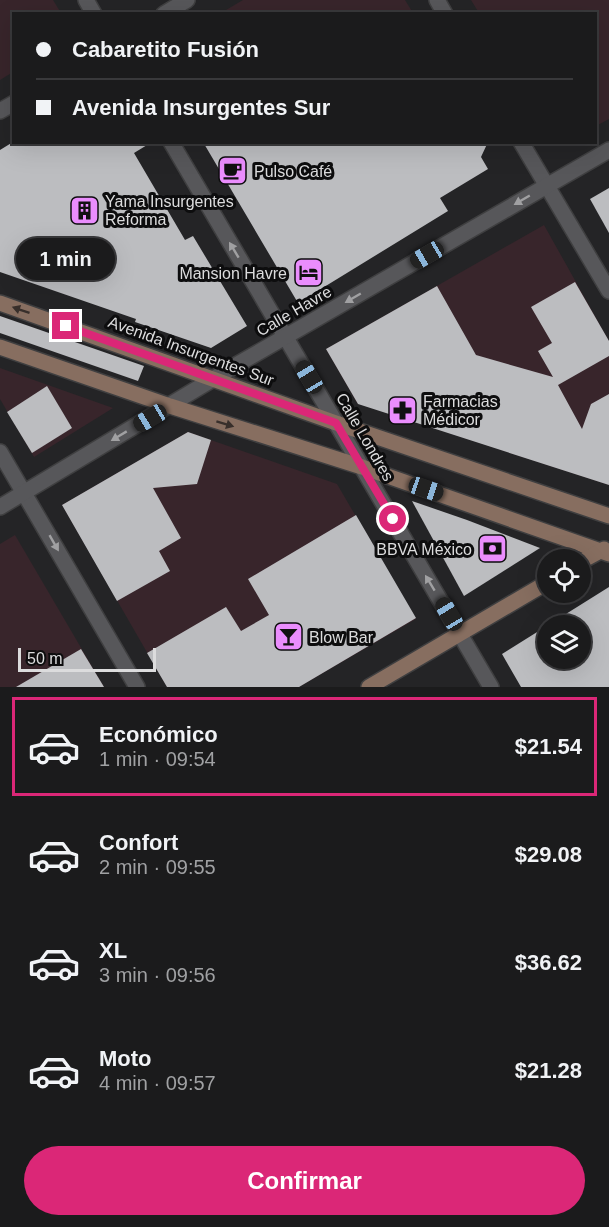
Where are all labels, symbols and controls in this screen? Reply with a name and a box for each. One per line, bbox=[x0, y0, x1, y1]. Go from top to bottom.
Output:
text: Cabaretito Fusión bbox=[72, 37, 259, 62]
text: Avenida Insurgentes Sur bbox=[72, 95, 330, 120]
cafe icon: Pulso Café bbox=[217, 155, 249, 187]
place label: Pulso Café bbox=[254, 163, 332, 180]
place label: Yama Insurgentes Reforma bbox=[105, 193, 234, 228]
building icon: Yama Insurgentes Reforma bbox=[68, 194, 100, 226]
one-way arrow bbox=[513, 195, 530, 205]
car bbox=[407, 238, 447, 272]
callout: 1 min bbox=[16, 239, 116, 281]
one-way arrow bbox=[229, 242, 240, 258]
text: 1 min bbox=[39, 248, 92, 270]
hotel icon: Mansion Havre bbox=[292, 257, 324, 289]
place label: Mansion Havre bbox=[179, 265, 287, 282]
street label: Calle Havre bbox=[254, 283, 335, 339]
one-way arrow bbox=[345, 292, 361, 303]
one-way arrow bbox=[12, 304, 30, 314]
route end bbox=[52, 312, 79, 339]
street label: Avenida Insurgentes Sur bbox=[106, 313, 277, 389]
car bbox=[292, 357, 326, 397]
street label: Calle Londres bbox=[333, 390, 397, 484]
place label: Farmacias Médicor bbox=[423, 393, 498, 428]
pharmacy icon: Farmacias Médicor bbox=[386, 394, 418, 426]
car bbox=[130, 401, 170, 435]
one-way arrow bbox=[216, 420, 234, 429]
one-way arrow bbox=[111, 431, 127, 442]
car bbox=[406, 475, 446, 503]
route start bbox=[379, 505, 406, 532]
bank icon: BBVA México bbox=[477, 533, 509, 565]
one-way arrow bbox=[48, 535, 58, 552]
place label: BBVA México bbox=[376, 541, 472, 558]
map controls bbox=[537, 549, 591, 669]
button: locate bbox=[537, 549, 591, 603]
one-way arrow bbox=[425, 575, 436, 591]
car bbox=[432, 594, 466, 634]
button: layers bbox=[537, 615, 591, 669]
bar icon: Blow Bar bbox=[272, 621, 304, 653]
place label: Blow Bar bbox=[309, 629, 374, 646]
scale bar bbox=[18, 645, 156, 672]
text: 50 m bbox=[27, 650, 63, 667]
icon: car bbox=[27, 720, 81, 774]
text: Económico bbox=[99, 722, 218, 747]
text: $21.54 bbox=[515, 734, 582, 759]
text: 1 min · 09:54 bbox=[99, 748, 216, 770]
icon: car bbox=[27, 828, 81, 882]
text: Confort bbox=[99, 830, 178, 855]
text: $29.08 bbox=[515, 842, 582, 867]
text: 2 min · 09:55 bbox=[99, 856, 216, 878]
icon: car bbox=[27, 936, 81, 990]
text: XL bbox=[99, 938, 127, 963]
text: $36.62 bbox=[515, 950, 582, 975]
text: 3 min · 09:56 bbox=[99, 964, 216, 986]
icon: car bbox=[27, 1044, 81, 1098]
text: Moto bbox=[99, 1046, 152, 1071]
text: $21.28 bbox=[515, 1058, 582, 1083]
text: 4 min · 09:57 bbox=[99, 1072, 216, 1094]
button: Confirmar bbox=[24, 1146, 585, 1215]

